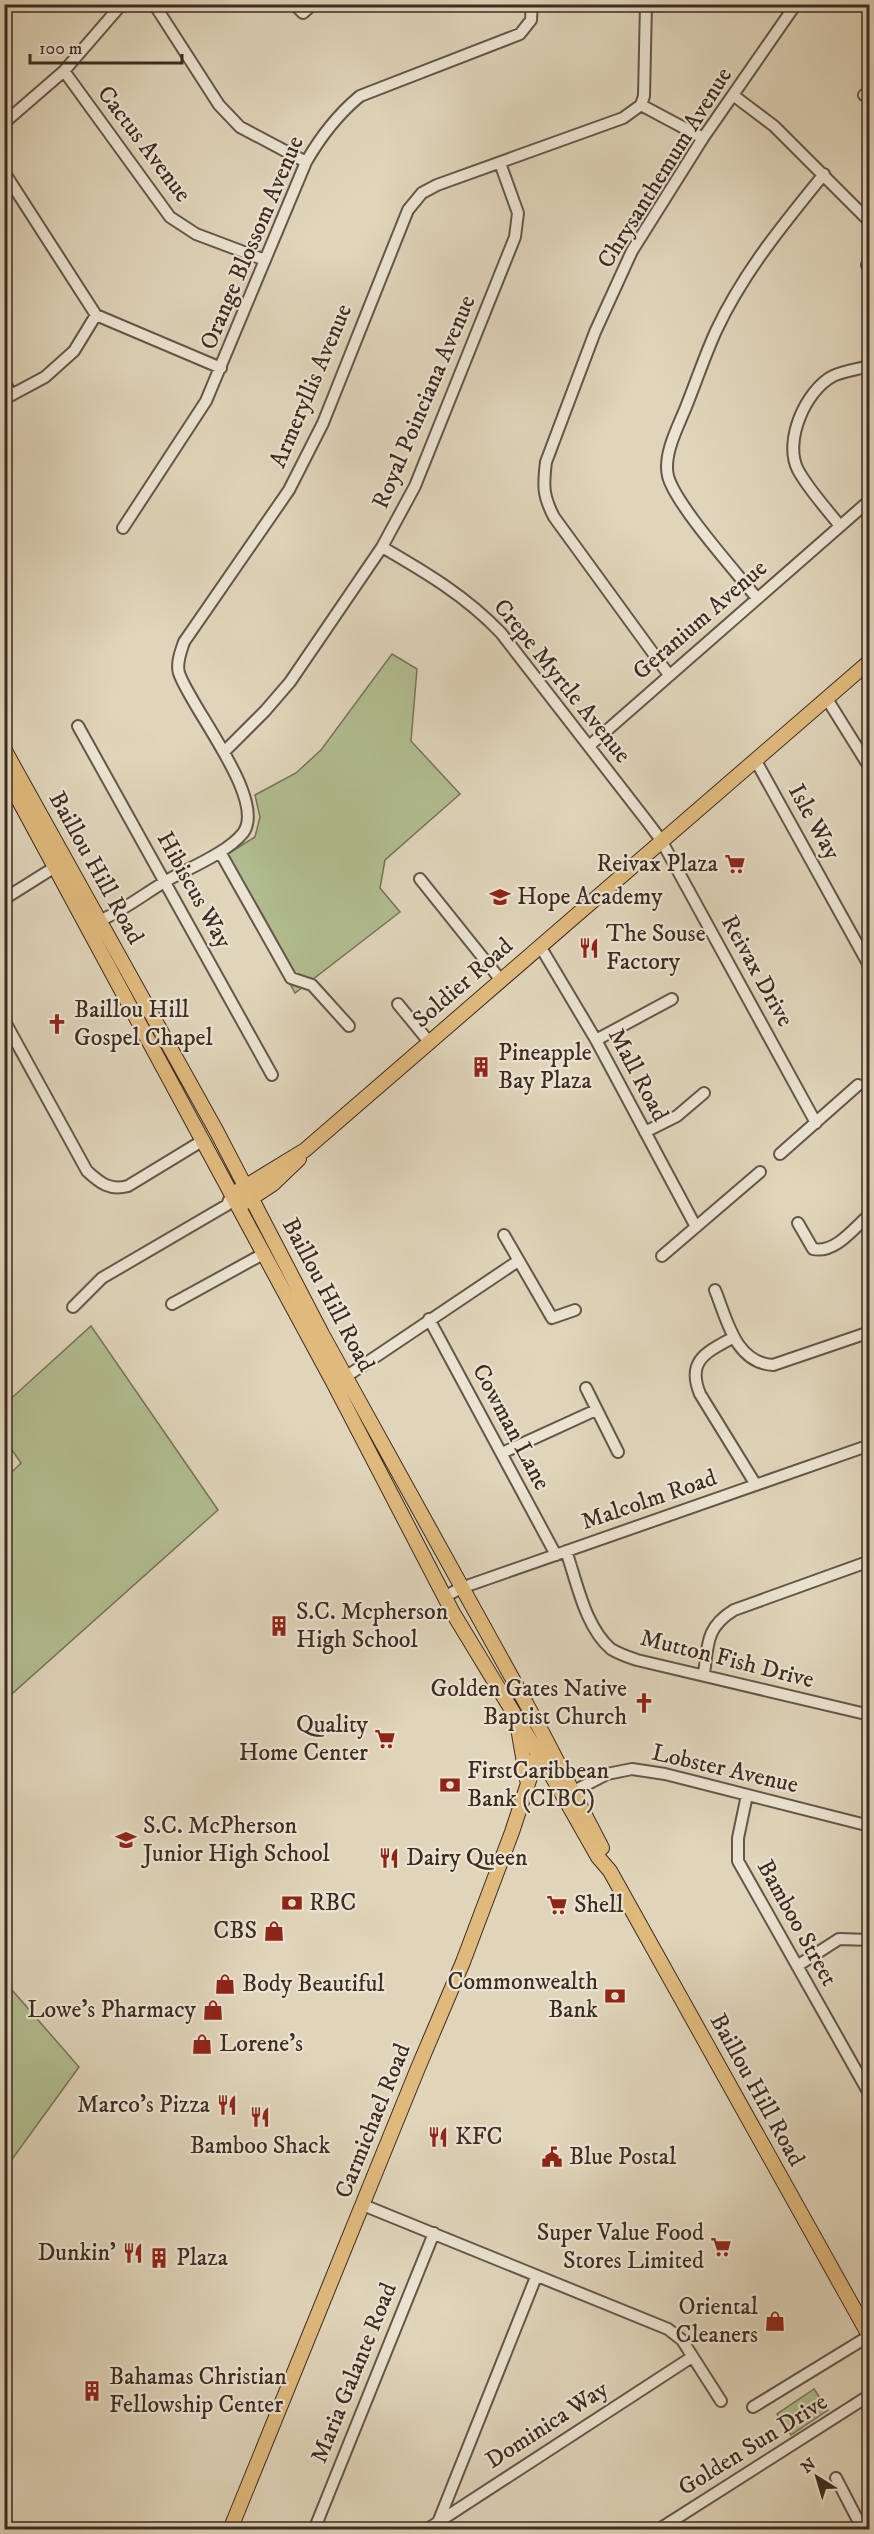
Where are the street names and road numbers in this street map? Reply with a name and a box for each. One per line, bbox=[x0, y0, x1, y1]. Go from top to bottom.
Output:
street label: Chrysanthemum Avenue bbox=[591, 62, 739, 274]
street label: Cactus Avenue bbox=[90, 80, 198, 208]
street label: Orange Blossom Avenue bbox=[193, 132, 311, 354]
street label: Royal Poinciana Avenue bbox=[365, 291, 483, 513]
street label: Armeryllis Avenue bbox=[263, 300, 359, 472]
street label: Geranium Avenue bbox=[627, 553, 773, 687]
street label: Crepe Myrtle Avenue bbox=[487, 593, 637, 769]
street label: Isle Way bbox=[781, 779, 847, 866]
street label: Baillou Hill Road bbox=[42, 786, 150, 950]
street label: Hibiscus Way bbox=[150, 826, 239, 954]
street label: Reivax Drive bbox=[714, 910, 800, 1032]
street label: Soldier Road bbox=[407, 931, 519, 1035]
street label: Mall Road bbox=[601, 1023, 675, 1127]
street label: Baillou Hill Road bbox=[275, 1213, 381, 1377]
street label: Cowman Lane bbox=[465, 1359, 557, 1495]
street label: Malcolm Road bbox=[577, 1463, 721, 1537]
street label: Mutton Fish Drive bbox=[637, 1623, 817, 1695]
street label: Lobster Avenue bbox=[649, 1738, 801, 1800]
street label: Bamboo Street bbox=[750, 1855, 844, 1992]
street label: Baillou Hill Road bbox=[703, 2008, 811, 2172]
street label: Carmichael Road bbox=[328, 2039, 418, 2203]
street label: Maria Galante Road bbox=[304, 2278, 404, 2468]
street label: Dominica Way bbox=[480, 2374, 614, 2476]
street label: Golden Sun Drive bbox=[673, 2387, 833, 2503]

